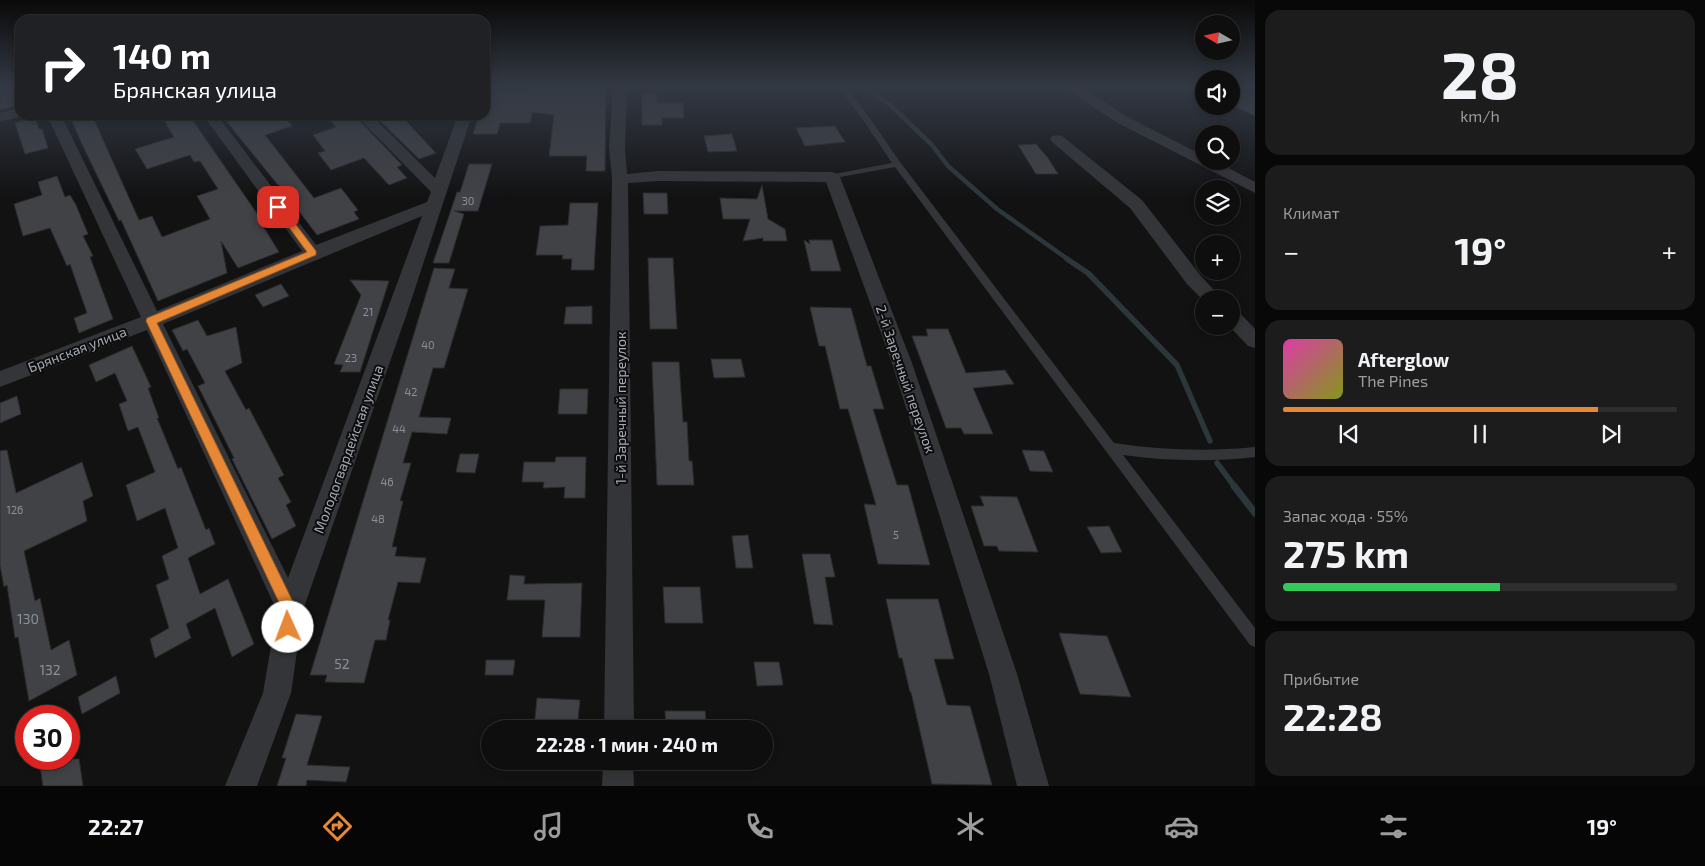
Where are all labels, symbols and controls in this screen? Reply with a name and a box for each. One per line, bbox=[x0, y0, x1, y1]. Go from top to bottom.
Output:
north arrow bbox=[1195, 15, 1240, 60]
map controls bbox=[1195, 15, 1240, 335]
text: 140 m bbox=[113, 34, 211, 76]
text: 28 bbox=[1441, 34, 1519, 112]
icon: right bbox=[30, 35, 95, 100]
button: sound bbox=[1195, 70, 1240, 115]
text: Брянская улица bbox=[113, 76, 277, 102]
text: km/h bbox=[1460, 106, 1500, 125]
button: search bbox=[1195, 125, 1240, 170]
button: layers bbox=[1195, 180, 1240, 225]
pin bbox=[257, 186, 299, 228]
icon: arrive bbox=[264, 193, 292, 221]
house number: 30 bbox=[462, 194, 474, 207]
text: Климат bbox=[1283, 203, 1340, 222]
text: 19° bbox=[1455, 227, 1506, 273]
text: − bbox=[1283, 234, 1299, 268]
text: + bbox=[1662, 234, 1677, 268]
button: + bbox=[1195, 235, 1240, 280]
button: − bbox=[1195, 290, 1240, 335]
street label: 2-й Заречный переулок bbox=[873, 303, 939, 456]
house number: 21 bbox=[363, 305, 373, 318]
street label: Брянская улица bbox=[25, 322, 129, 376]
street label: 1-й Заречный переулок bbox=[612, 331, 629, 485]
house number: 40 bbox=[421, 338, 435, 351]
text: Afterglow bbox=[1358, 348, 1449, 371]
house number: 23 bbox=[345, 351, 357, 364]
street label: Молодогвардейская улица bbox=[310, 362, 386, 536]
text: The Pines bbox=[1358, 371, 1428, 390]
house number: 42 bbox=[405, 385, 417, 398]
icon: previous bbox=[1335, 420, 1363, 448]
icon: pause bbox=[1466, 420, 1494, 448]
icon: next bbox=[1597, 420, 1625, 448]
house number: 44 bbox=[392, 422, 406, 435]
house number: 46 bbox=[380, 475, 394, 488]
house number: 126 bbox=[7, 503, 23, 516]
text: Запас хода · 55% bbox=[1283, 506, 1408, 525]
house number: 48 bbox=[371, 512, 385, 525]
house number: 5 bbox=[893, 528, 899, 541]
text: 275 km bbox=[1283, 530, 1409, 576]
position arrow bbox=[261, 600, 313, 652]
house number: 130 bbox=[17, 610, 39, 627]
house number: 52 bbox=[334, 655, 350, 672]
house number: 132 bbox=[39, 661, 61, 678]
text: Прибытие bbox=[1283, 669, 1359, 688]
text: 22:28 bbox=[1283, 693, 1383, 739]
speed limit sign: 30 bbox=[15, 705, 80, 770]
text: 22:28 · 1 мин · 240 m bbox=[536, 733, 718, 756]
icon: directions bbox=[320, 809, 355, 844]
icon: music bbox=[531, 809, 566, 844]
icon: phone bbox=[742, 809, 777, 844]
icon: climate bbox=[953, 809, 988, 844]
icon: car bbox=[1164, 809, 1199, 844]
icon: filters bbox=[1376, 809, 1411, 844]
text: 22:27 bbox=[88, 813, 144, 839]
text: 19° bbox=[1587, 813, 1617, 839]

